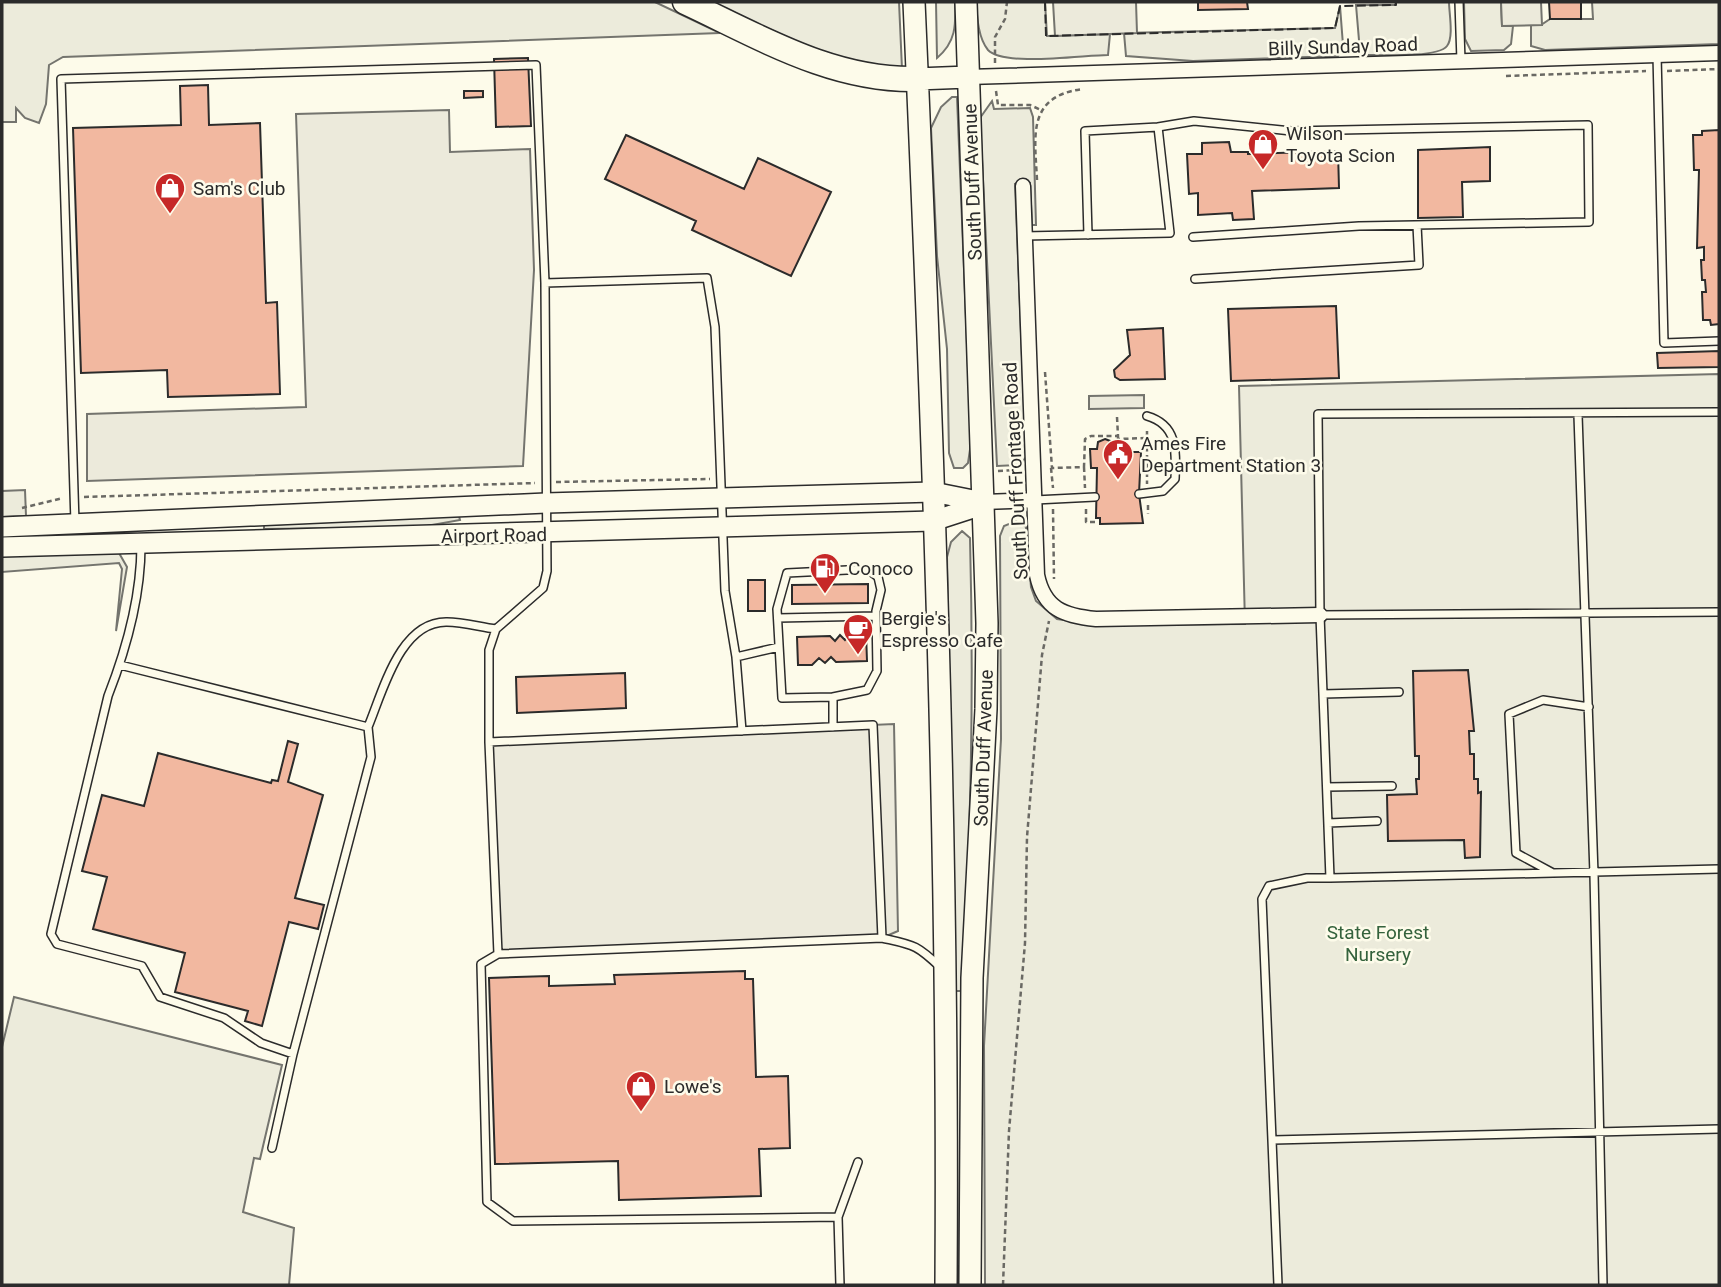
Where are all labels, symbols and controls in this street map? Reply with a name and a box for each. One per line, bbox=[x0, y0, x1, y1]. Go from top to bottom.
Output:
street label: Billy Sunday Road bbox=[1268, 32, 1418, 61]
street label: South Duff Avenue bbox=[958, 103, 987, 261]
place label: Wilson Toyota Scion bbox=[1286, 122, 1395, 167]
shop icon: Wilson Toyota Scion bbox=[1246, 127, 1280, 171]
shop icon: Sam's Club bbox=[153, 171, 187, 215]
place label: Sam's Club bbox=[193, 177, 286, 200]
street label: South Duff Frontage Road bbox=[998, 361, 1033, 581]
place label: Ames Fire Department Station 3 bbox=[1141, 432, 1321, 477]
public building icon: Ames Fire Department Station 3 bbox=[1101, 437, 1135, 481]
street label: Airport Road bbox=[441, 523, 547, 548]
fuel station icon: Conoco bbox=[808, 551, 842, 595]
place label: Conoco bbox=[848, 557, 913, 580]
place label: Bergie's Espresso Cafe bbox=[881, 607, 1003, 652]
cafe icon: Bergie's Espresso Cafe bbox=[841, 612, 875, 656]
street label: South Duff Avenue bbox=[969, 669, 998, 827]
park label: State Forest Nursery bbox=[1327, 921, 1429, 966]
shop icon: Lowe's bbox=[624, 1069, 658, 1113]
place label: Lowe's bbox=[664, 1075, 722, 1098]

